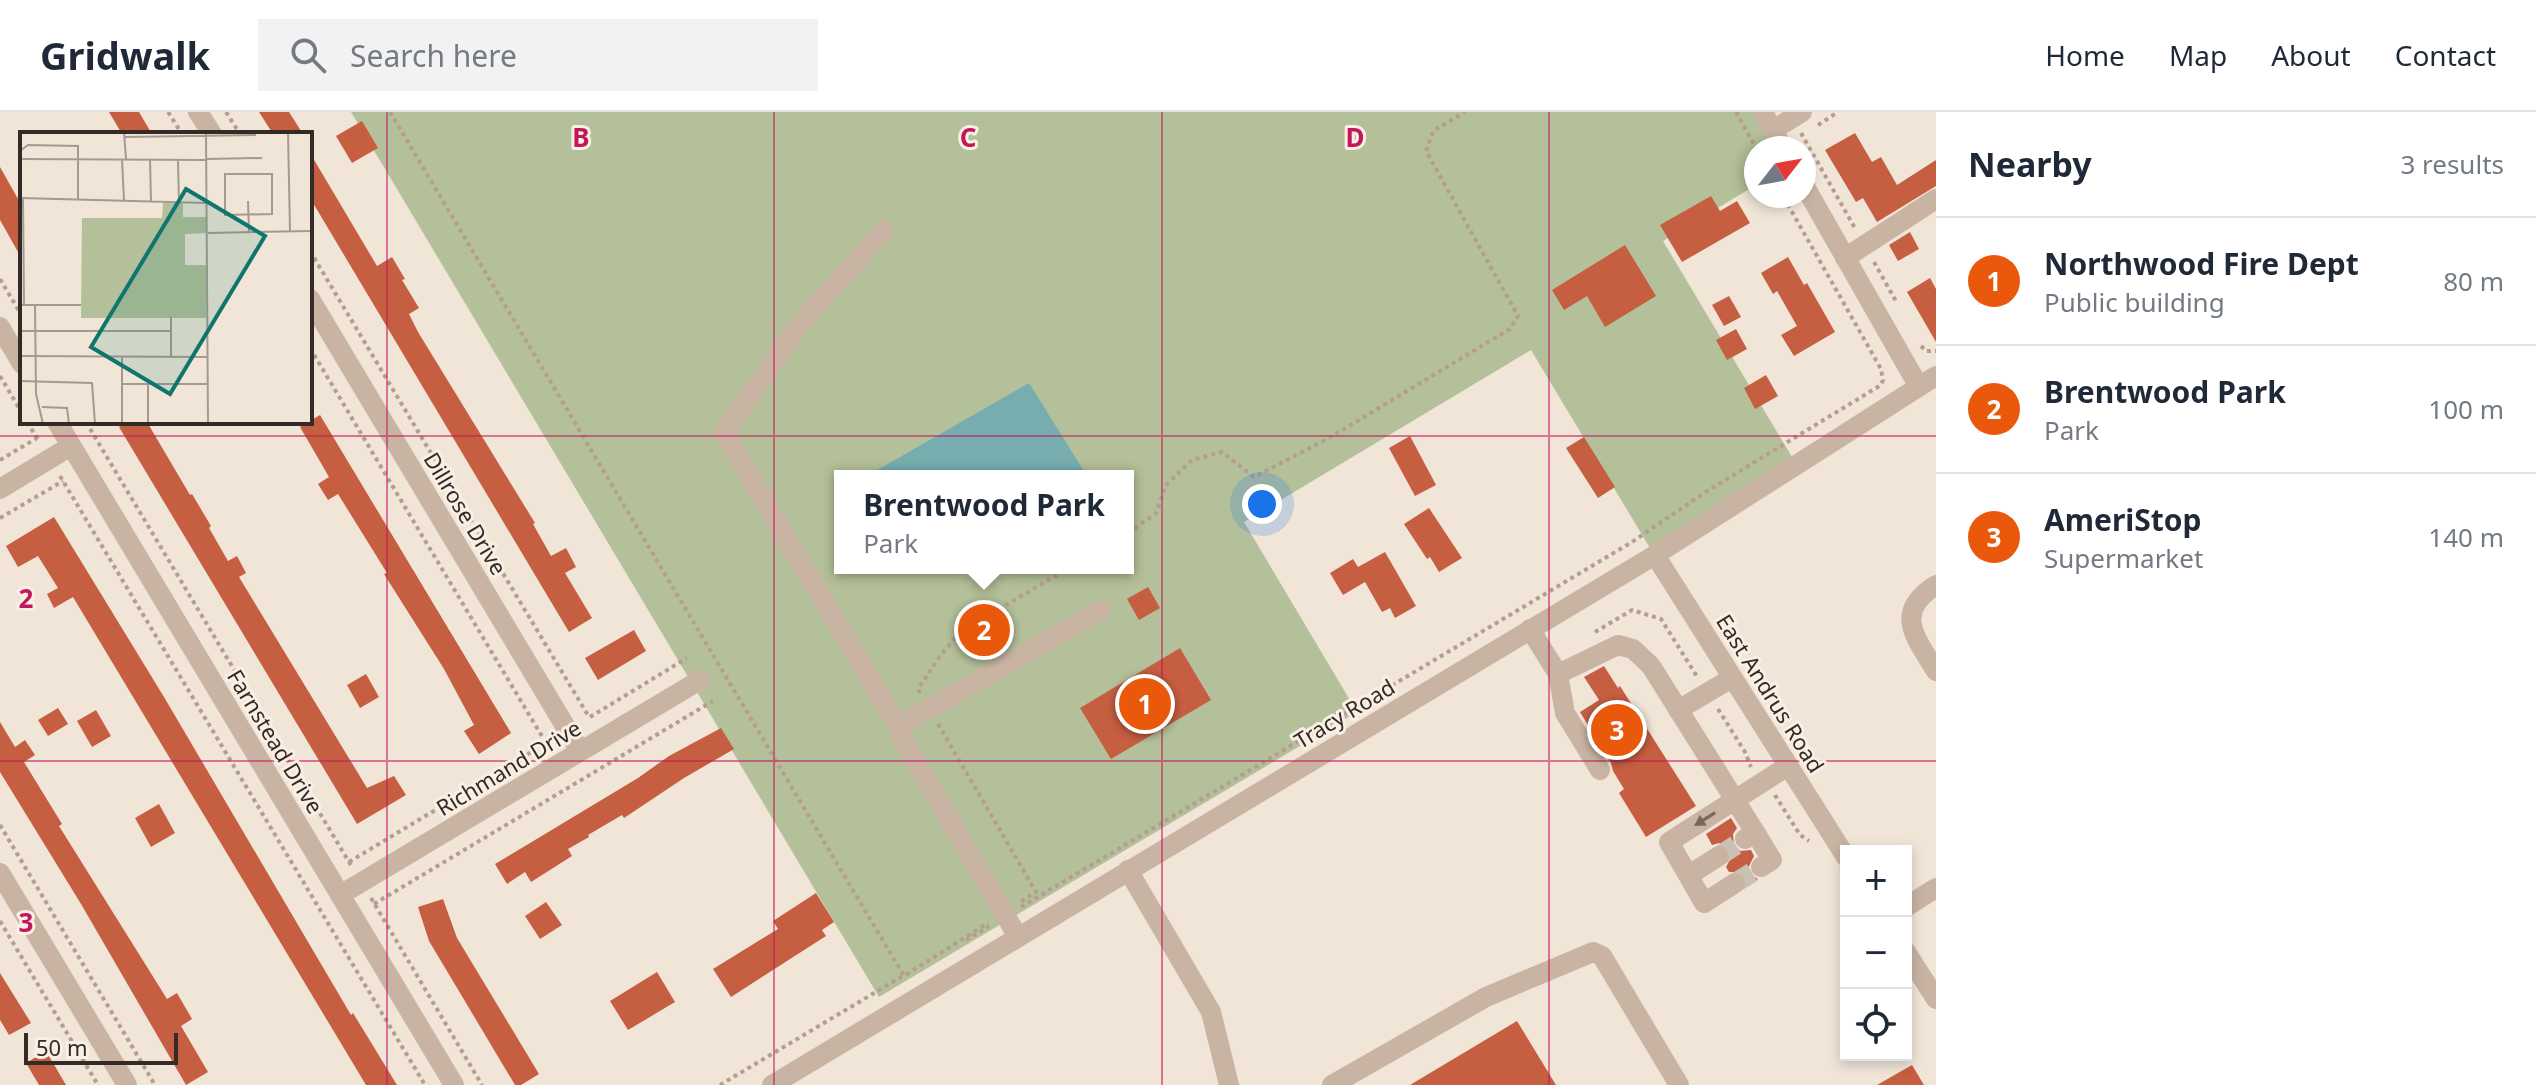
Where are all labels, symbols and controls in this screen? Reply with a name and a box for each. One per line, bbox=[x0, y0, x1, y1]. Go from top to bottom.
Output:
search box bbox=[258, 19, 818, 91]
text: Gridwalk bbox=[40, 29, 210, 81]
icon: search bbox=[286, 33, 330, 77]
text: Search here bbox=[350, 35, 517, 76]
text: Home bbox=[2045, 36, 2125, 74]
text: Map bbox=[2169, 36, 2227, 74]
text: About bbox=[2271, 36, 2351, 74]
text: Contact bbox=[2395, 36, 2496, 74]
text: B bbox=[572, 119, 590, 155]
text: C bbox=[960, 119, 976, 155]
text: D bbox=[1345, 119, 1365, 155]
inset map bbox=[20, 132, 312, 424]
north arrow bbox=[1744, 136, 1816, 208]
text: Nearby bbox=[1968, 141, 2092, 187]
text: 3 results bbox=[2400, 146, 2504, 182]
text: Northwood Fire Dept bbox=[2044, 243, 2359, 284]
text: 1 bbox=[1987, 263, 2001, 299]
text: 80 m bbox=[2443, 263, 2504, 299]
text: Public building bbox=[2044, 284, 2225, 320]
text: Brentwood Park bbox=[2044, 371, 2286, 412]
text: 2 bbox=[1987, 391, 2001, 427]
text: 100 m bbox=[2428, 391, 2504, 427]
text: Park bbox=[2044, 412, 2099, 448]
street label: Dillrose Drive bbox=[418, 446, 514, 580]
popup bbox=[834, 470, 1134, 574]
text: Brentwood Park bbox=[863, 484, 1105, 525]
your location bbox=[1242, 484, 1282, 524]
text: AmeriStop bbox=[2044, 499, 2202, 540]
text: 3 bbox=[1987, 519, 2001, 555]
text: 140 m bbox=[2428, 519, 2504, 555]
text: Park bbox=[863, 525, 918, 561]
text: Supermarket bbox=[2044, 540, 2203, 576]
text: 2 bbox=[19, 580, 34, 616]
pin: 2 bbox=[958, 600, 1010, 660]
street label: East Andrus Road bbox=[1710, 608, 1832, 778]
street label: Farnstead Drive bbox=[221, 663, 331, 819]
street label: Tracy Road bbox=[1288, 671, 1400, 755]
pin: 1 bbox=[1119, 674, 1171, 734]
pin: 3 bbox=[1591, 700, 1643, 760]
street label: Richmand Drive bbox=[430, 712, 586, 822]
one-way arrow bbox=[1694, 812, 1716, 826]
map controls bbox=[1840, 845, 1912, 1061]
button: + bbox=[1840, 845, 1912, 917]
text: 3 bbox=[19, 904, 33, 940]
button: − bbox=[1840, 917, 1912, 989]
button: locate bbox=[1840, 989, 1912, 1061]
scale bar bbox=[24, 1029, 178, 1065]
text: 50 m bbox=[36, 1032, 87, 1062]

